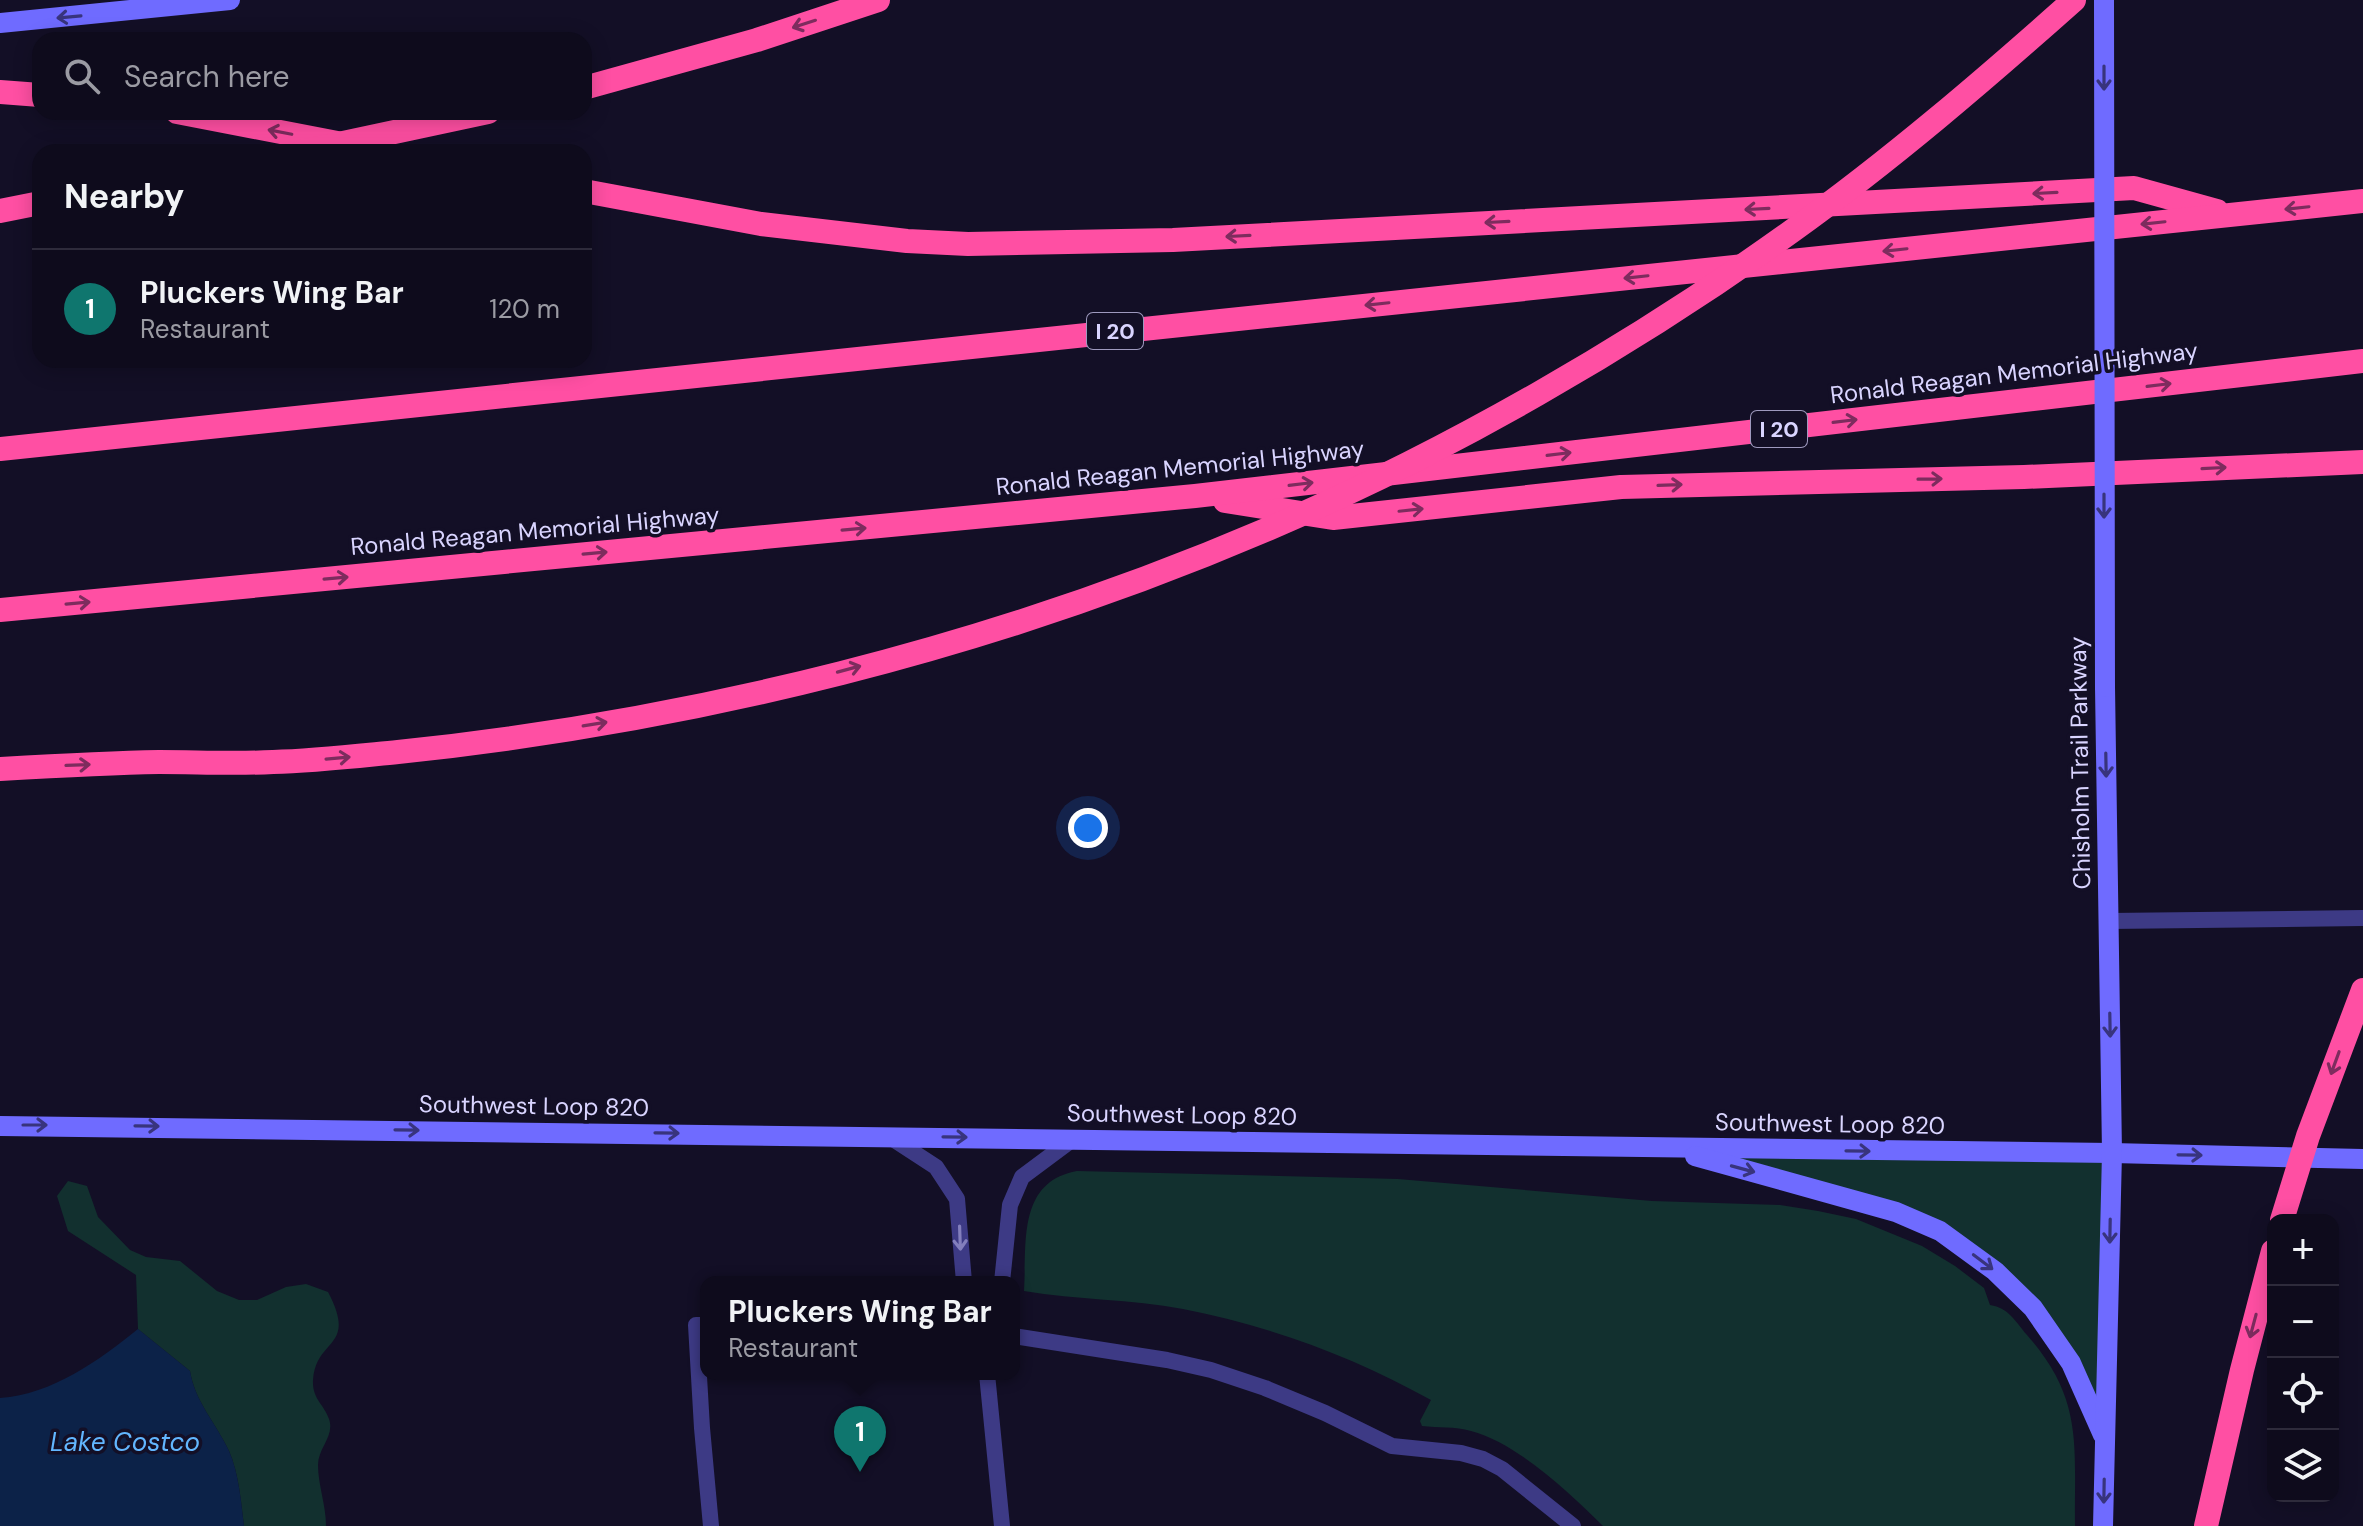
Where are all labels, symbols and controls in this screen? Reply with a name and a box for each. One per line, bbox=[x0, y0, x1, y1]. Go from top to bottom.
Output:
one-way arrow bbox=[56, 9, 83, 24]
one-way arrow bbox=[792, 18, 817, 33]
search box bbox=[32, 32, 592, 120]
icon: search bbox=[60, 54, 104, 98]
text: Search here bbox=[124, 57, 290, 96]
one-way arrow bbox=[2096, 64, 2112, 91]
one-way arrow bbox=[268, 124, 294, 139]
text: Nearby bbox=[64, 174, 184, 219]
one-way arrow bbox=[2032, 186, 2059, 201]
one-way arrow bbox=[1744, 201, 1771, 216]
one-way arrow bbox=[2284, 201, 2311, 216]
one-way arrow bbox=[1484, 215, 1511, 230]
one-way arrow bbox=[2140, 216, 2167, 231]
one-way arrow bbox=[1225, 229, 1252, 244]
one-way arrow bbox=[1882, 243, 1909, 258]
one-way arrow bbox=[1623, 270, 1650, 285]
text: Pluckers Wing Bar bbox=[140, 273, 404, 312]
text: 1 bbox=[85, 292, 95, 326]
text: 120 m bbox=[489, 292, 560, 326]
one-way arrow bbox=[1364, 297, 1391, 312]
text: Restaurant bbox=[140, 312, 270, 346]
road number: I 20 bbox=[1087, 313, 1143, 349]
street label: Ronald Reagan Memorial Highway bbox=[1828, 335, 2200, 410]
one-way arrow bbox=[2145, 377, 2172, 392]
road number: I 20 bbox=[1751, 411, 1807, 447]
one-way arrow bbox=[1832, 413, 1857, 428]
street label: Ronald Reagan Memorial Highway bbox=[994, 433, 1366, 502]
one-way arrow bbox=[1546, 446, 1571, 461]
one-way arrow bbox=[2200, 460, 2227, 475]
one-way arrow bbox=[1916, 471, 1943, 486]
one-way arrow bbox=[1287, 476, 1313, 491]
one-way arrow bbox=[1656, 478, 1683, 493]
one-way arrow bbox=[2096, 492, 2112, 519]
street label: Ronald Reagan Memorial Highway bbox=[349, 499, 721, 562]
one-way arrow bbox=[1397, 502, 1424, 517]
one-way arrow bbox=[840, 521, 867, 536]
one-way arrow bbox=[581, 546, 608, 561]
one-way arrow bbox=[323, 571, 349, 586]
one-way arrow bbox=[64, 595, 91, 610]
street label: Chisholm Trail Parkway bbox=[2062, 636, 2097, 890]
one-way arrow bbox=[836, 661, 862, 676]
one-way arrow bbox=[582, 716, 608, 731]
one-way arrow bbox=[324, 750, 351, 765]
one-way arrow bbox=[2098, 751, 2114, 778]
one-way arrow bbox=[64, 758, 91, 773]
your location bbox=[1068, 808, 1108, 848]
one-way arrow bbox=[2102, 1011, 2118, 1038]
one-way arrow bbox=[2327, 1050, 2341, 1075]
street label: Southwest Loop 820 bbox=[419, 1088, 649, 1123]
street label: Southwest Loop 820 bbox=[1067, 1097, 1297, 1132]
street label: Southwest Loop 820 bbox=[1715, 1106, 1945, 1141]
one-way arrow bbox=[21, 1117, 48, 1133]
one-way arrow bbox=[133, 1118, 160, 1134]
one-way arrow bbox=[393, 1122, 420, 1138]
one-way arrow bbox=[653, 1126, 680, 1141]
one-way arrow bbox=[941, 1130, 968, 1145]
one-way arrow bbox=[1844, 1143, 1871, 1158]
one-way arrow bbox=[2176, 1148, 2203, 1163]
one-way arrow bbox=[1729, 1163, 1755, 1178]
map controls bbox=[2267, 1214, 2339, 1502]
button: + bbox=[2267, 1214, 2339, 1286]
one-way arrow bbox=[2103, 1217, 2118, 1244]
one-way arrow bbox=[953, 1224, 968, 1251]
one-way arrow bbox=[1972, 1253, 1993, 1270]
popup bbox=[700, 1276, 1020, 1380]
button: − bbox=[2267, 1286, 2339, 1358]
text: Pluckers Wing Bar bbox=[728, 1292, 992, 1331]
one-way arrow bbox=[2244, 1313, 2259, 1339]
text: Restaurant bbox=[728, 1331, 858, 1365]
button: locate bbox=[2267, 1358, 2339, 1430]
pin: 1 bbox=[834, 1406, 886, 1472]
water label: Lake Costco bbox=[50, 1425, 200, 1459]
button: layers bbox=[2267, 1430, 2339, 1502]
one-way arrow bbox=[2096, 1477, 2112, 1504]

